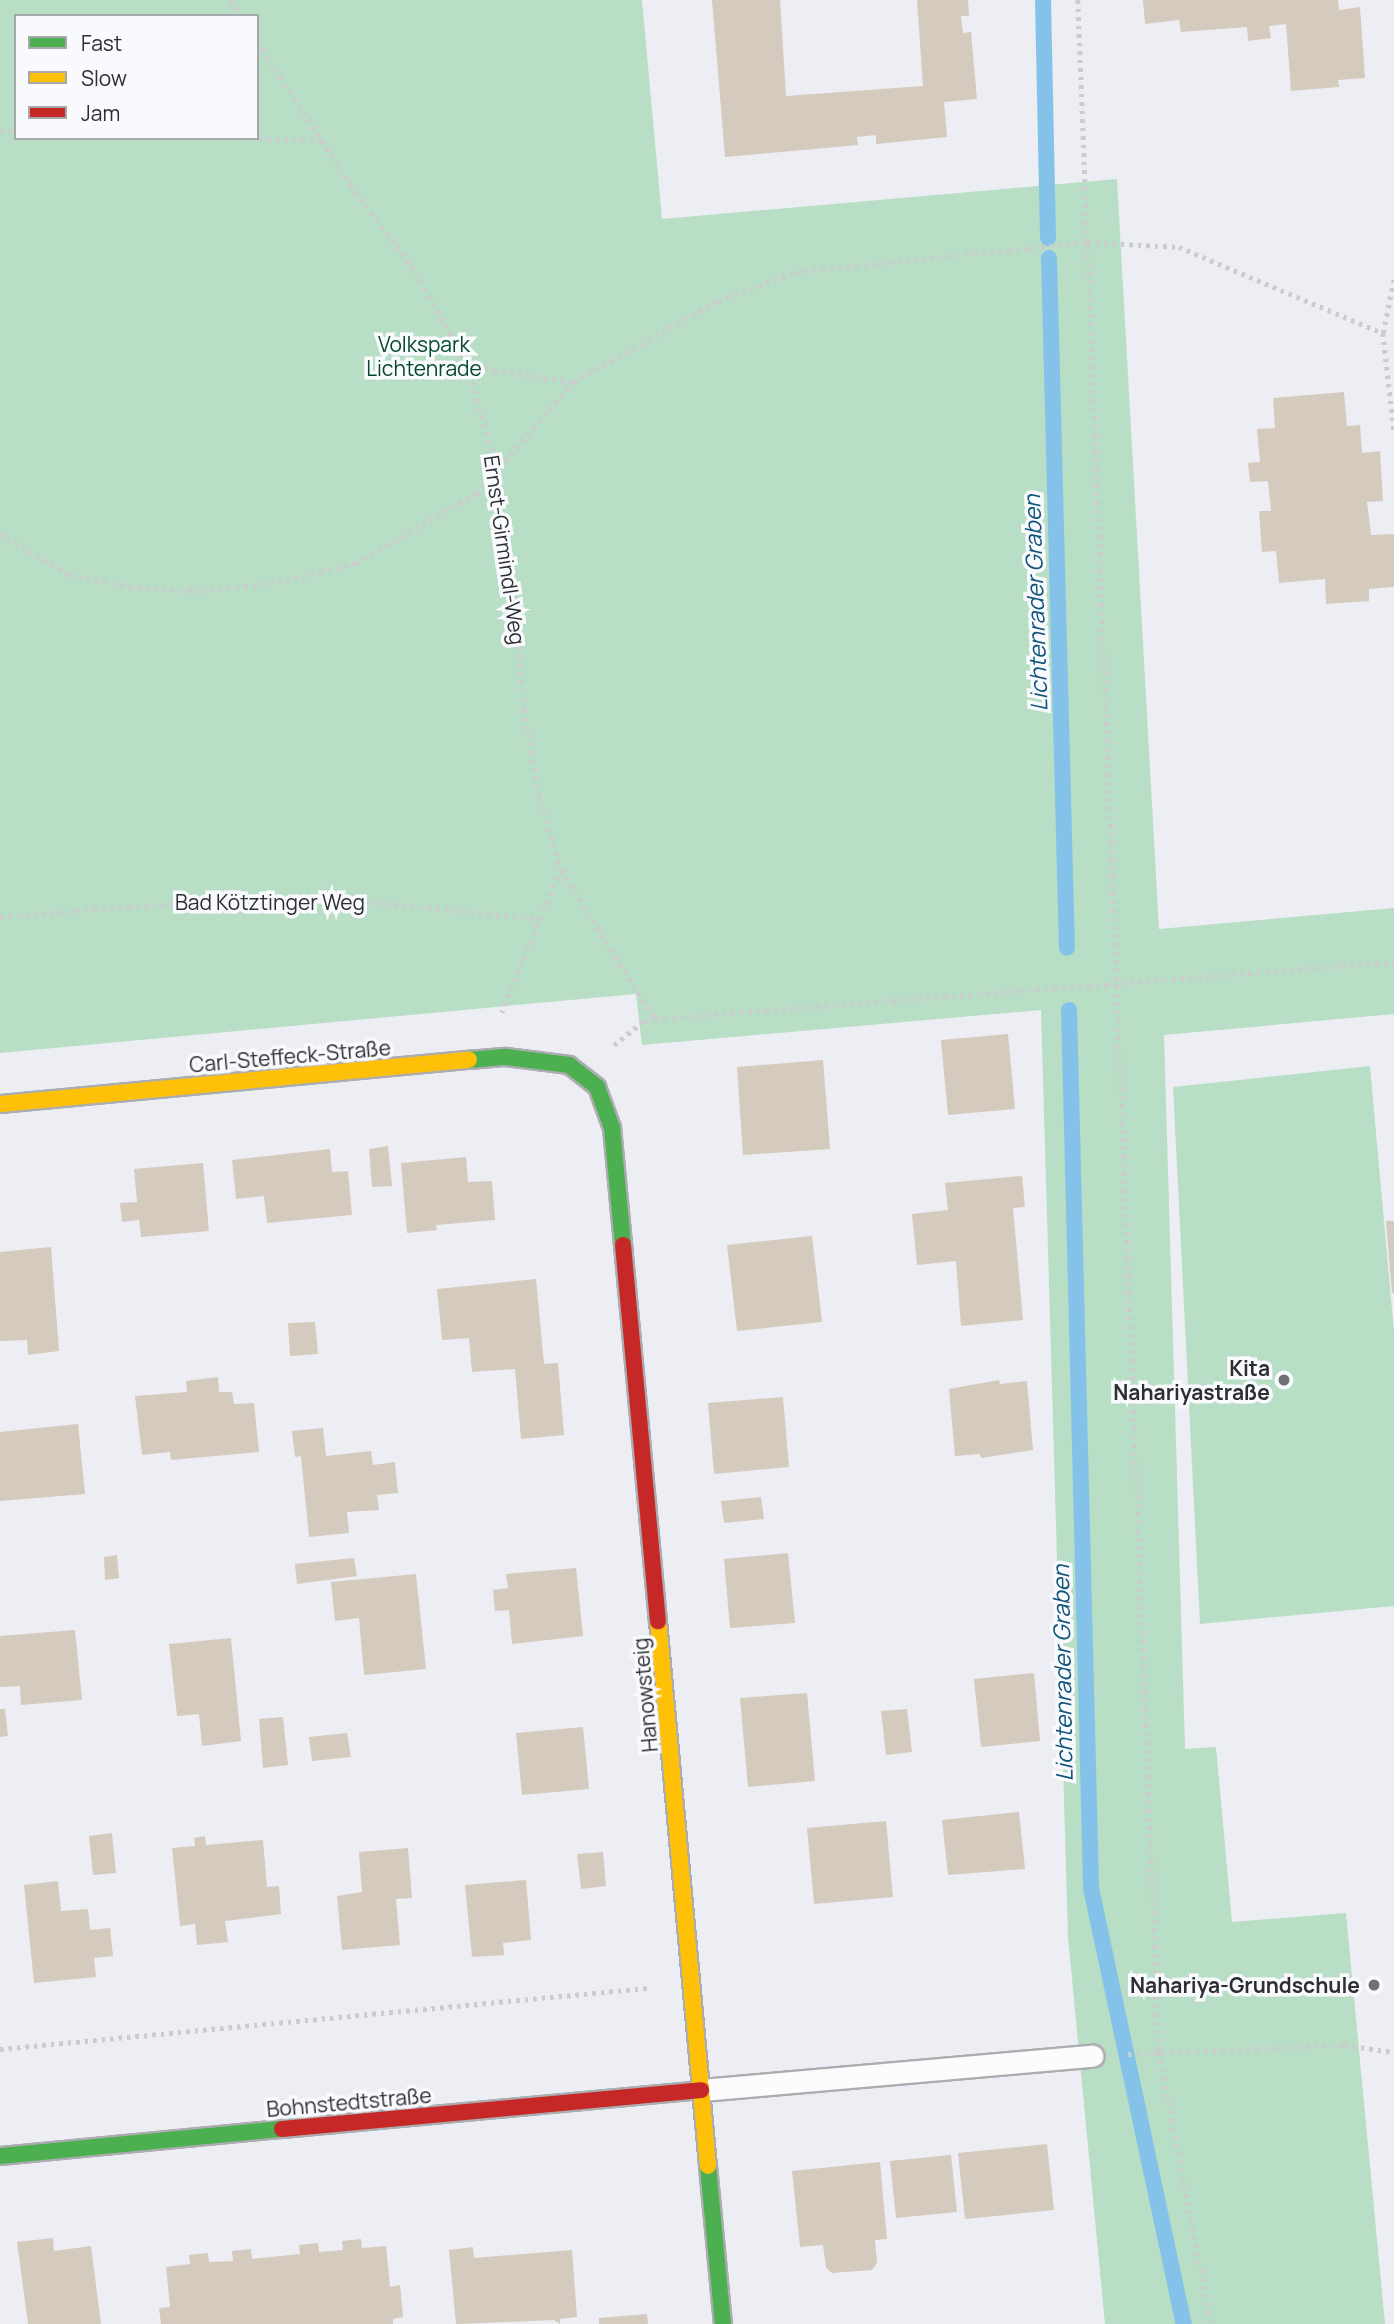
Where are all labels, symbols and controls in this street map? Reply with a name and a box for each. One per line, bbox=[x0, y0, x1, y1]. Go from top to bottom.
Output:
legend bbox=[14, 14, 259, 140]
text: Fast bbox=[81, 29, 122, 57]
text: Slow bbox=[81, 64, 127, 92]
text: Jam bbox=[81, 99, 120, 127]
park label: Volkspark Lichtenrade bbox=[366, 331, 482, 381]
street label: Ernst-Girmindl-Weg bbox=[479, 454, 531, 646]
water label: Lichtenrader Graben bbox=[1017, 494, 1053, 712]
street label: Bad Kötztinger Weg bbox=[175, 889, 365, 915]
street label: Carl-Steffeck-Straße bbox=[188, 1035, 392, 1077]
place label: Kita Nahariyastraße bbox=[1113, 1355, 1270, 1405]
marker: Kita Nahariyastraße bbox=[1276, 1372, 1292, 1388]
water label: Lichtenrader Graben bbox=[1046, 1564, 1078, 1782]
street label: Hanowsteig bbox=[627, 1637, 663, 1753]
place label: Nahariya-Grundschule bbox=[1130, 1972, 1360, 1998]
marker: Nahariya-Grundschule bbox=[1366, 1977, 1382, 1993]
street label: Bohnstedtstraße bbox=[265, 2082, 433, 2122]

